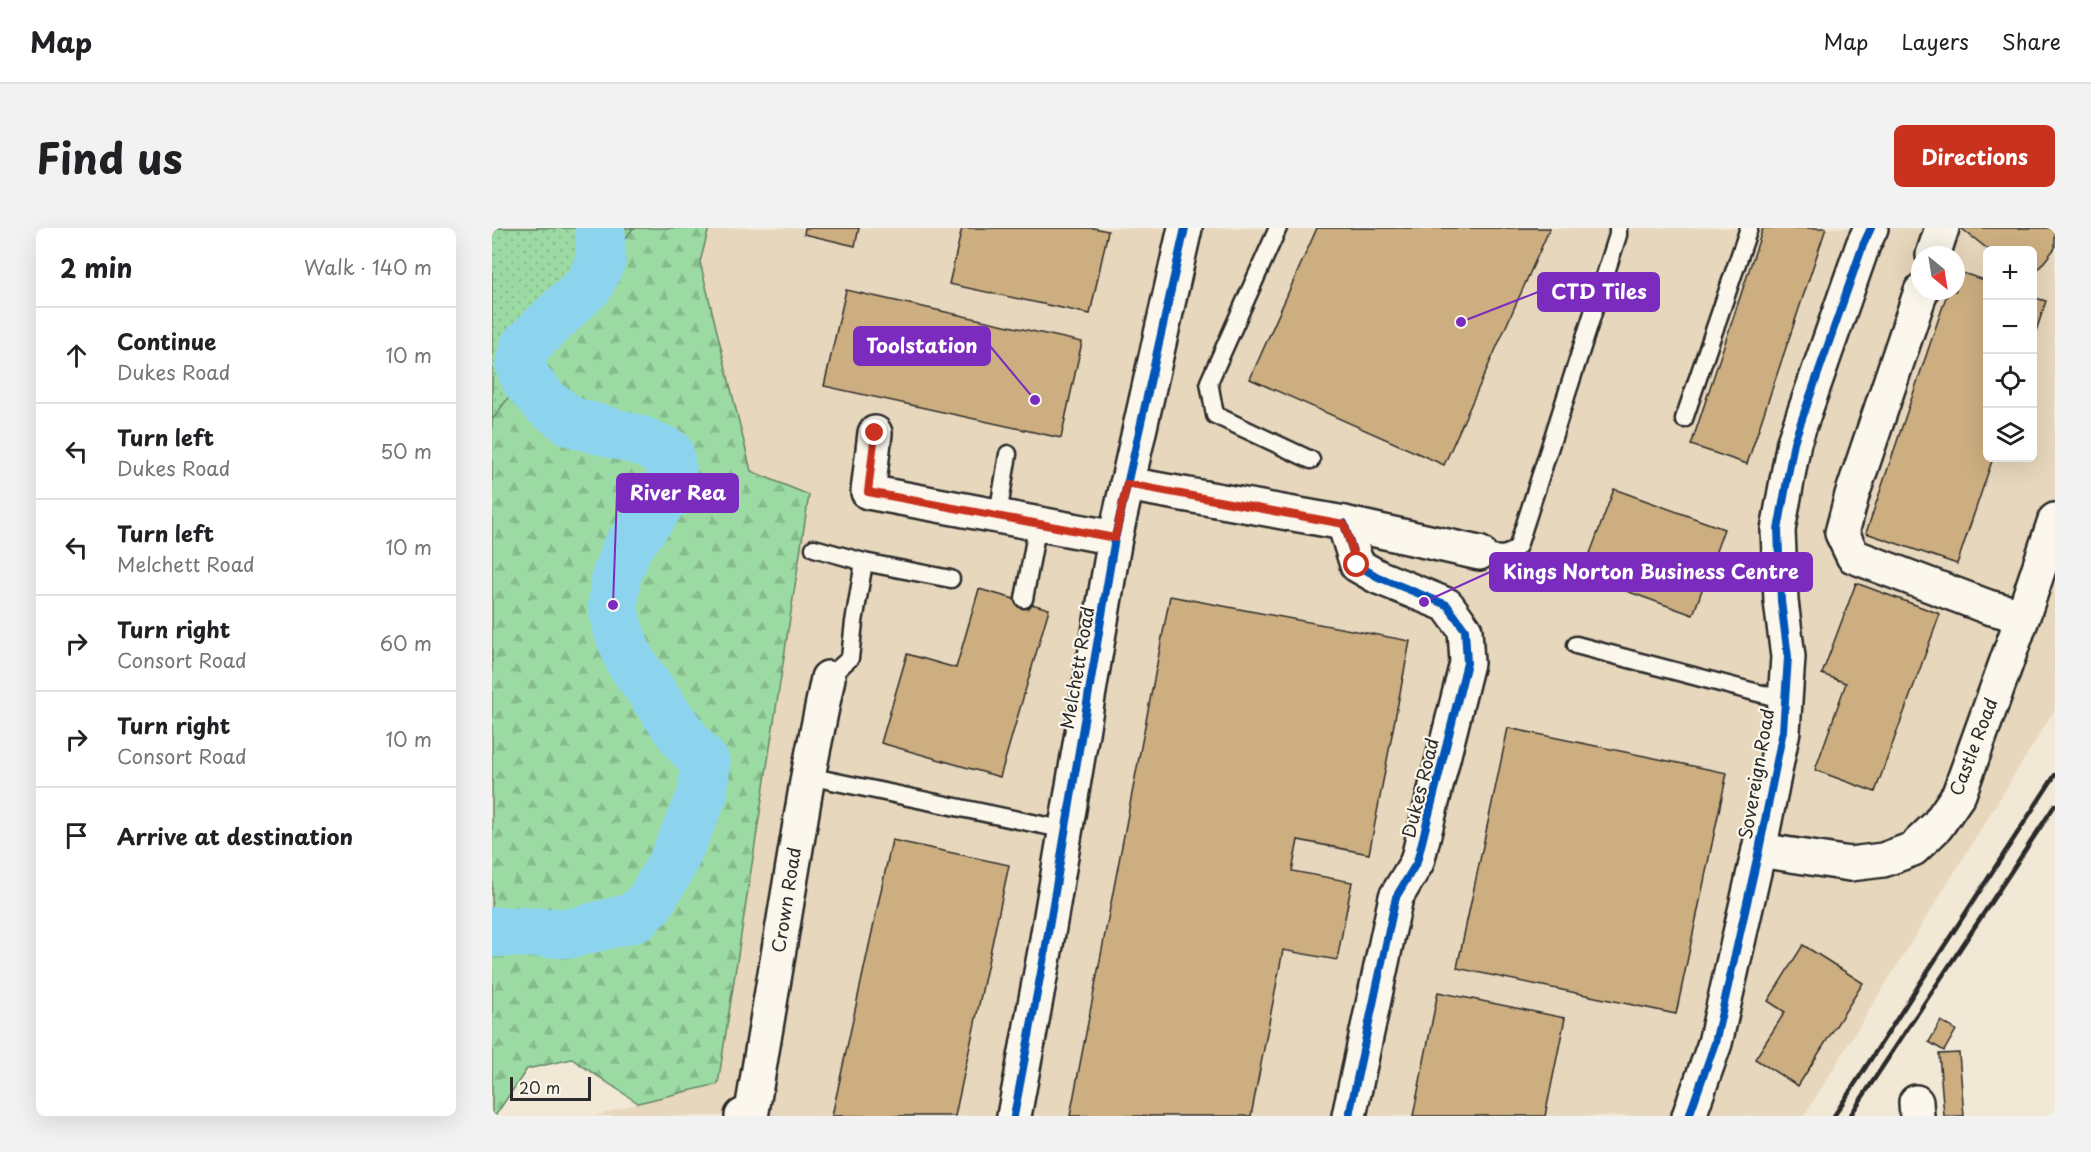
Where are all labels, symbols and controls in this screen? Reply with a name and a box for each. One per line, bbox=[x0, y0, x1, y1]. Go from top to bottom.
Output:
text: Map bbox=[30, 20, 92, 63]
text: Map bbox=[1824, 25, 1868, 57]
text: Layers bbox=[1901, 25, 1969, 57]
text: Share bbox=[2002, 25, 2061, 57]
text: Find us bbox=[36, 125, 183, 188]
button: Directions bbox=[1894, 125, 2055, 187]
north arrow bbox=[1911, 246, 1965, 300]
map controls bbox=[1983, 246, 2037, 462]
button: + bbox=[1983, 246, 2037, 300]
text: 2 min bbox=[60, 248, 133, 287]
text: Walk · 140 m bbox=[304, 252, 432, 282]
callout: CTD Tiles bbox=[1538, 273, 1659, 311]
text: CTD Tiles bbox=[1551, 276, 1647, 306]
button: − bbox=[1983, 300, 2037, 354]
text: Continue bbox=[117, 324, 216, 357]
callout: Toolstation bbox=[854, 327, 990, 365]
text: Toolstation bbox=[866, 330, 978, 360]
icon: ahead bbox=[60, 339, 93, 372]
text: 10 m bbox=[385, 340, 432, 370]
button: locate bbox=[1983, 354, 2037, 408]
text: Dukes Road bbox=[117, 357, 230, 387]
button: layers bbox=[1983, 408, 2037, 462]
route end bbox=[861, 419, 887, 445]
text: Turn left bbox=[117, 420, 214, 453]
icon: left bbox=[60, 435, 93, 468]
text: 50 m bbox=[380, 436, 432, 466]
text: Dukes Road bbox=[117, 453, 230, 483]
callout: River Rea bbox=[617, 474, 738, 512]
text: River Rea bbox=[630, 477, 726, 507]
text: Turn left bbox=[117, 516, 214, 549]
icon: left bbox=[60, 531, 93, 564]
text: 10 m bbox=[385, 532, 432, 562]
text: Melchett Road bbox=[117, 549, 255, 579]
route start bbox=[1343, 551, 1369, 577]
callout: Kings Norton Business Centre bbox=[1490, 553, 1812, 591]
text: Kings Norton Business Centre bbox=[1503, 556, 1799, 586]
street label: Melchett Road bbox=[1052, 604, 1101, 731]
text: Turn right bbox=[117, 612, 230, 645]
icon: right bbox=[60, 627, 93, 660]
text: 60 m bbox=[380, 628, 432, 658]
text: Consort Road bbox=[117, 645, 247, 675]
street label: Castle Road bbox=[1942, 694, 2004, 799]
street label: Sovereign Road bbox=[1731, 706, 1780, 841]
text: Turn right bbox=[117, 708, 230, 741]
icon: right bbox=[60, 723, 93, 756]
text: 10 m bbox=[385, 724, 432, 754]
street label: Dukes Road bbox=[1394, 735, 1445, 840]
text: Consort Road bbox=[117, 741, 247, 771]
icon: arrive bbox=[60, 819, 93, 852]
text: Arrive at destination bbox=[117, 819, 353, 852]
street label: Crown Road bbox=[764, 845, 807, 954]
scale bar bbox=[510, 1074, 591, 1102]
text: 20 m bbox=[519, 1075, 560, 1099]

